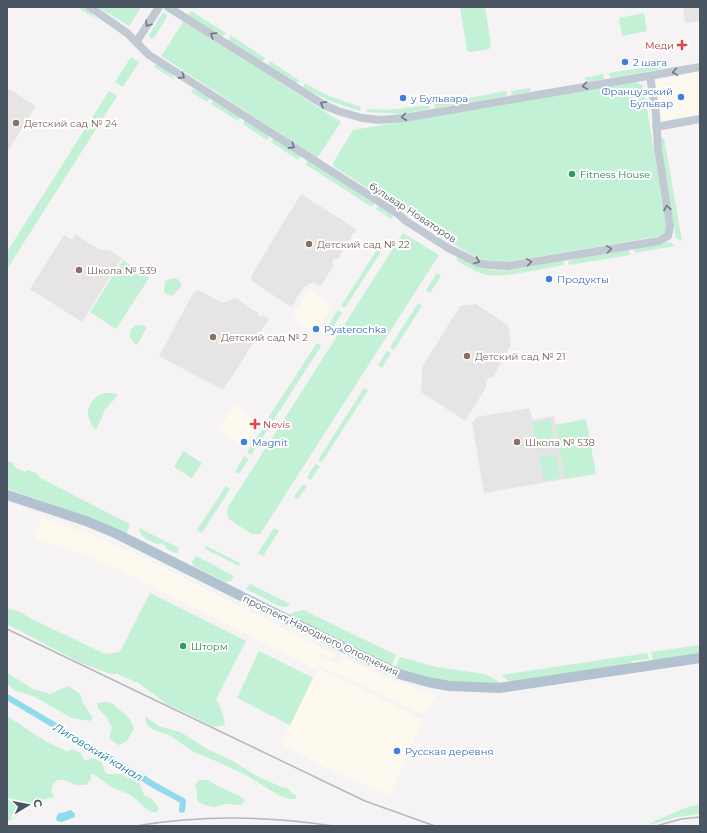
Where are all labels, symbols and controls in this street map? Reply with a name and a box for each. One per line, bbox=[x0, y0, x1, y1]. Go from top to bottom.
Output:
one-way arrow bbox=[145, 20, 153, 27]
one-way arrow bbox=[210, 32, 217, 39]
place label: Меди bbox=[645, 39, 674, 52]
marker: Меди bbox=[677, 40, 687, 50]
place label: 2 шага bbox=[633, 56, 667, 69]
marker: 2 шага bbox=[620, 57, 630, 67]
one-way arrow bbox=[672, 67, 678, 75]
one-way arrow bbox=[178, 71, 185, 78]
one-way arrow bbox=[582, 81, 588, 90]
place label: Французский Бульвар bbox=[601, 85, 673, 110]
place label: у Бульвара bbox=[410, 92, 468, 105]
marker: Французский Бульвар bbox=[676, 92, 686, 102]
marker: у Бульвара bbox=[398, 93, 408, 103]
one-way arrow bbox=[320, 101, 327, 109]
one-way arrow bbox=[401, 112, 407, 121]
place label: Детский сад № 24 bbox=[24, 117, 118, 130]
marker: Детский сад № 24 bbox=[11, 118, 21, 128]
one-way arrow bbox=[288, 141, 295, 148]
place label: Fitness House bbox=[580, 168, 650, 181]
marker: Fitness House bbox=[567, 169, 577, 179]
street label: бульвар Новаторов bbox=[367, 179, 459, 246]
one-way arrow bbox=[663, 204, 672, 211]
place label: Детский сад № 22 bbox=[317, 238, 410, 251]
marker: Детский сад № 22 bbox=[304, 239, 314, 249]
one-way arrow bbox=[606, 245, 612, 254]
one-way arrow bbox=[473, 257, 480, 265]
one-way arrow bbox=[525, 258, 532, 267]
place label: Школа № 539 bbox=[87, 264, 157, 277]
marker: Школа № 539 bbox=[74, 265, 84, 275]
place label: Продукты bbox=[557, 273, 609, 286]
marker: Продукты bbox=[544, 274, 554, 284]
place label: Pyaterochka bbox=[324, 323, 386, 336]
marker: Pyaterochka bbox=[311, 324, 321, 334]
place label: Детский сад № 2 bbox=[221, 331, 308, 344]
marker: Детский сад № 2 bbox=[208, 332, 218, 342]
place label: Детский сад № 21 bbox=[475, 350, 566, 363]
marker: Детский сад № 21 bbox=[462, 351, 472, 361]
place label: Nevis bbox=[263, 418, 290, 431]
marker: Nevis bbox=[250, 419, 260, 429]
place label: Magnit bbox=[252, 436, 288, 449]
place label: Школа № 538 bbox=[525, 436, 595, 449]
marker: Magnit bbox=[239, 437, 249, 447]
marker: Школа № 538 bbox=[512, 437, 522, 447]
street label: проспект Народного Ополчения bbox=[241, 592, 401, 679]
place label: Шторм bbox=[191, 640, 228, 653]
marker: Шторм bbox=[178, 641, 188, 651]
water label: Лиговский канал bbox=[50, 719, 145, 784]
place label: Русская деревня bbox=[405, 745, 493, 758]
marker: Русская деревня bbox=[392, 746, 402, 756]
north arrow bbox=[8, 785, 48, 825]
text: С bbox=[30, 798, 45, 808]

